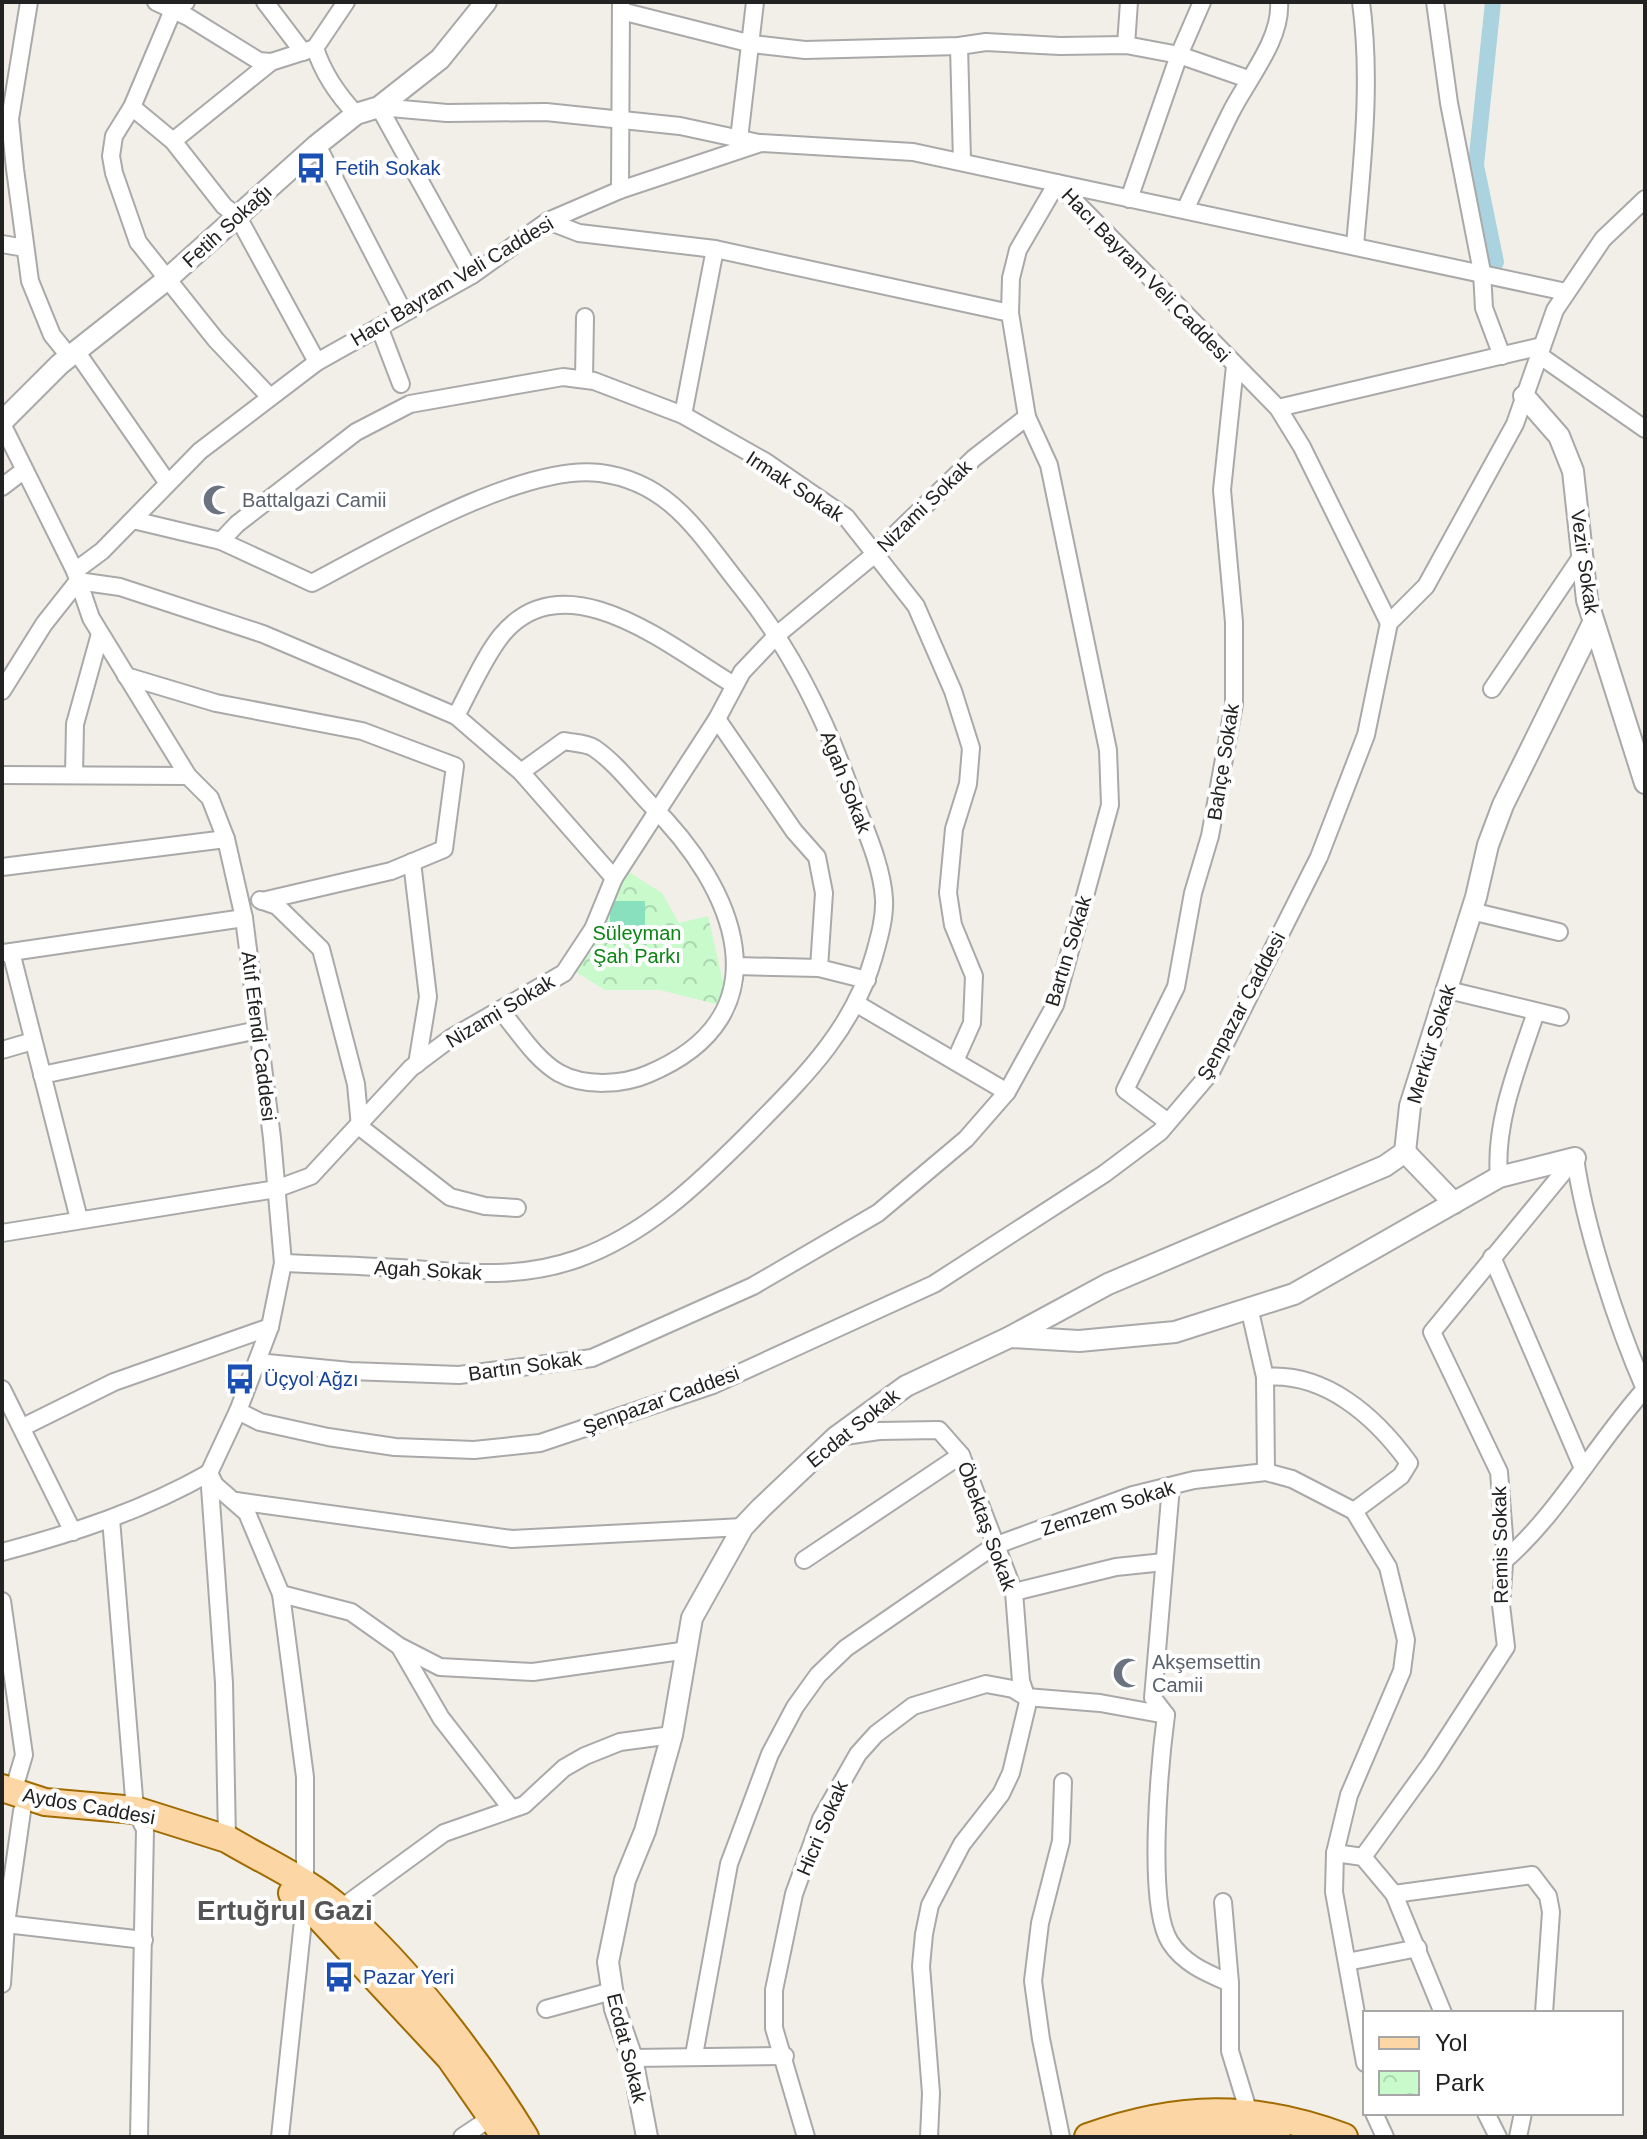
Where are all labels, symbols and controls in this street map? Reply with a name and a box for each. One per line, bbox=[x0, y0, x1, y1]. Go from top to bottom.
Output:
bus stop icon: Fetih Sokak bbox=[294, 151, 328, 185]
place label: Fetih Sokak bbox=[335, 157, 442, 179]
street label: Fetih Sokağı bbox=[178, 180, 276, 272]
street label: Hacı Bayram Veli Caddesi bbox=[1057, 184, 1235, 366]
street label: Hacı Bayram Veli Caddesi bbox=[347, 212, 557, 350]
street label: Irmak Sokak bbox=[742, 447, 848, 526]
street label: Nizami Sokak bbox=[872, 455, 976, 556]
mosque icon: Battalgazi Camii bbox=[201, 483, 235, 517]
place label: Battalgazi Camii bbox=[242, 489, 387, 511]
street label: Vezir Sokak bbox=[1567, 508, 1603, 617]
street label: Bahçe Sokak bbox=[1203, 701, 1243, 822]
street label: Agah Sokak bbox=[816, 728, 876, 837]
street label: Bartın Sokak bbox=[1041, 892, 1096, 1009]
park label: Süleyman Şah Parkı bbox=[593, 922, 681, 967]
street label: Şenpazar Caddesi bbox=[1193, 928, 1289, 1084]
street label: Atıf Efendi Caddesi bbox=[238, 950, 280, 1122]
street label: Nizami Sokak bbox=[442, 970, 559, 1052]
street label: Merkür Sokak bbox=[1402, 981, 1460, 1106]
street label: Agah Sokak bbox=[374, 1256, 483, 1284]
street label: Bartın Sokak bbox=[467, 1347, 584, 1385]
bus stop icon: Üçyol Ağzı bbox=[223, 1362, 257, 1396]
street label: Şenpazar Caddesi bbox=[580, 1362, 742, 1438]
place label: Üçyol Ağzı bbox=[264, 1368, 358, 1390]
street label: Ecdat Sokak bbox=[802, 1383, 904, 1472]
street label: Öbektaş Sokak bbox=[953, 1459, 1021, 1594]
street label: Zemzem Sokak bbox=[1039, 1476, 1178, 1540]
street label: Remis Sokak bbox=[1488, 1485, 1512, 1604]
place label: Akşemsettin Camii bbox=[1152, 1651, 1261, 1696]
mosque icon: Akşemsettin Camii bbox=[1111, 1656, 1145, 1690]
street label: Hicri Sokak bbox=[792, 1776, 852, 1879]
street label: Aydos Caddesi bbox=[21, 1784, 157, 1828]
district label: Ertuğrul Gazi bbox=[197, 1895, 373, 1926]
bus stop icon: Pazar Yeri bbox=[322, 1960, 356, 1994]
place label: Pazar Yeri bbox=[363, 1966, 454, 1988]
street label: Ecdat Sokak bbox=[603, 1991, 651, 2106]
legend bbox=[1363, 2011, 1623, 2115]
text: Yol bbox=[1435, 2029, 1467, 2056]
text: Park bbox=[1435, 2069, 1485, 2096]

